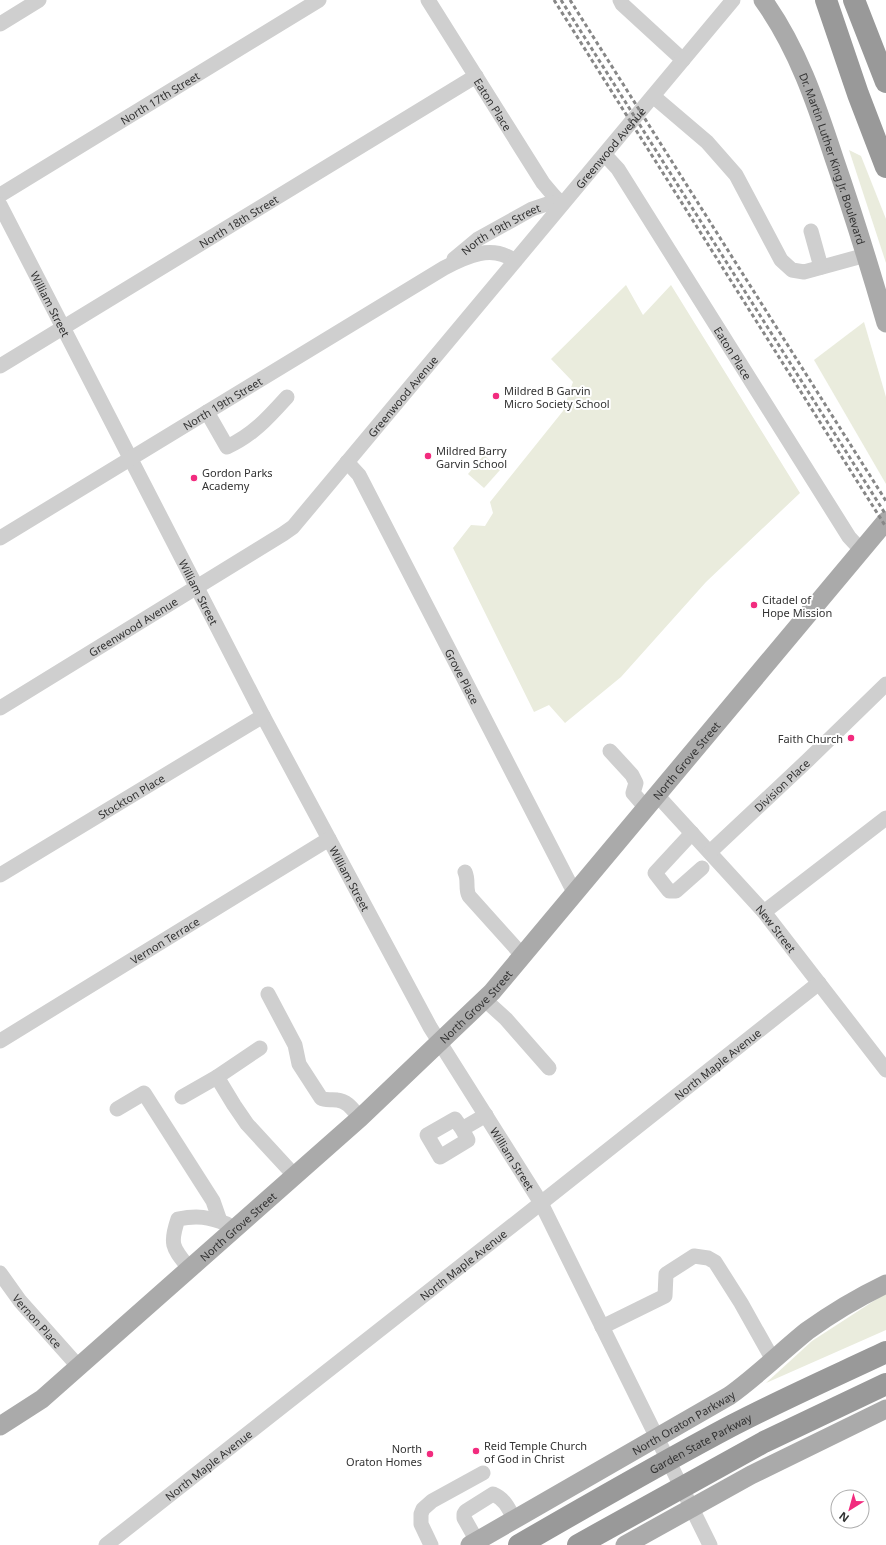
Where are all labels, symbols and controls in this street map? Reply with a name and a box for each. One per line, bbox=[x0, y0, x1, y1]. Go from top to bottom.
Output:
street label: North 17th Street bbox=[117, 68, 202, 127]
street label: Dr. Martin Luther King Jr. Boulevard bbox=[796, 70, 869, 246]
street label: Eaton Place bbox=[471, 75, 516, 133]
street label: Greenwood Avenue bbox=[572, 103, 648, 191]
street label: North 18th Street bbox=[196, 191, 281, 251]
street label: North 19th Street bbox=[458, 199, 542, 258]
street label: William Street bbox=[28, 268, 74, 339]
street label: Eaton Place bbox=[711, 323, 756, 382]
street label: Greenwood Avenue bbox=[364, 352, 441, 440]
street label: North 19th Street bbox=[180, 373, 265, 433]
place label: Mildred B Garvin Micro Society School bbox=[504, 383, 610, 411]
marker: Mildred B Garvin Micro Society School bbox=[491, 391, 501, 401]
place label: Mildred Barry Garvin School bbox=[436, 443, 507, 471]
marker: Mildred Barry Garvin School bbox=[423, 451, 433, 461]
place label: Gordon Parks Academy bbox=[202, 465, 273, 493]
marker: Gordon Parks Academy bbox=[189, 473, 199, 483]
street label: William Street bbox=[176, 556, 222, 627]
place label: Citadel of Hope Mission bbox=[762, 592, 832, 620]
street label: Greenwood Avenue bbox=[86, 593, 180, 659]
marker: Citadel of Hope Mission bbox=[749, 600, 759, 610]
street label: Grove Place bbox=[442, 646, 483, 707]
street label: North Grove Street bbox=[649, 718, 723, 802]
place label: Faith Church bbox=[778, 731, 843, 746]
marker: Faith Church bbox=[846, 733, 856, 743]
street label: Division Place bbox=[750, 755, 812, 815]
street label: Stockton Place bbox=[95, 770, 167, 822]
street label: William Street bbox=[327, 843, 374, 914]
street label: New Street bbox=[753, 901, 800, 955]
street label: Vernon Terrace bbox=[127, 913, 202, 967]
street label: North Grove Street bbox=[436, 966, 515, 1046]
street label: North Maple Avenue bbox=[671, 1025, 764, 1103]
street label: William Street bbox=[487, 1124, 538, 1193]
street label: North Grove Street bbox=[196, 1188, 279, 1264]
street label: North Maple Avenue bbox=[416, 1226, 510, 1303]
street label: Vernon Place bbox=[10, 1291, 66, 1351]
street label: North Oraton Parkway bbox=[629, 1387, 738, 1458]
street label: Garden State Parkway bbox=[646, 1409, 754, 1477]
street label: North Maple Avenue bbox=[162, 1426, 255, 1504]
place label: Reid Temple Church of God in Christ bbox=[484, 1438, 587, 1466]
place label: North Oraton Homes bbox=[346, 1441, 422, 1469]
marker: Reid Temple Church of God in Christ bbox=[471, 1446, 481, 1456]
marker: North Oraton Homes bbox=[425, 1449, 435, 1459]
north arrow bbox=[830, 1489, 870, 1529]
text: N bbox=[836, 1509, 852, 1526]

